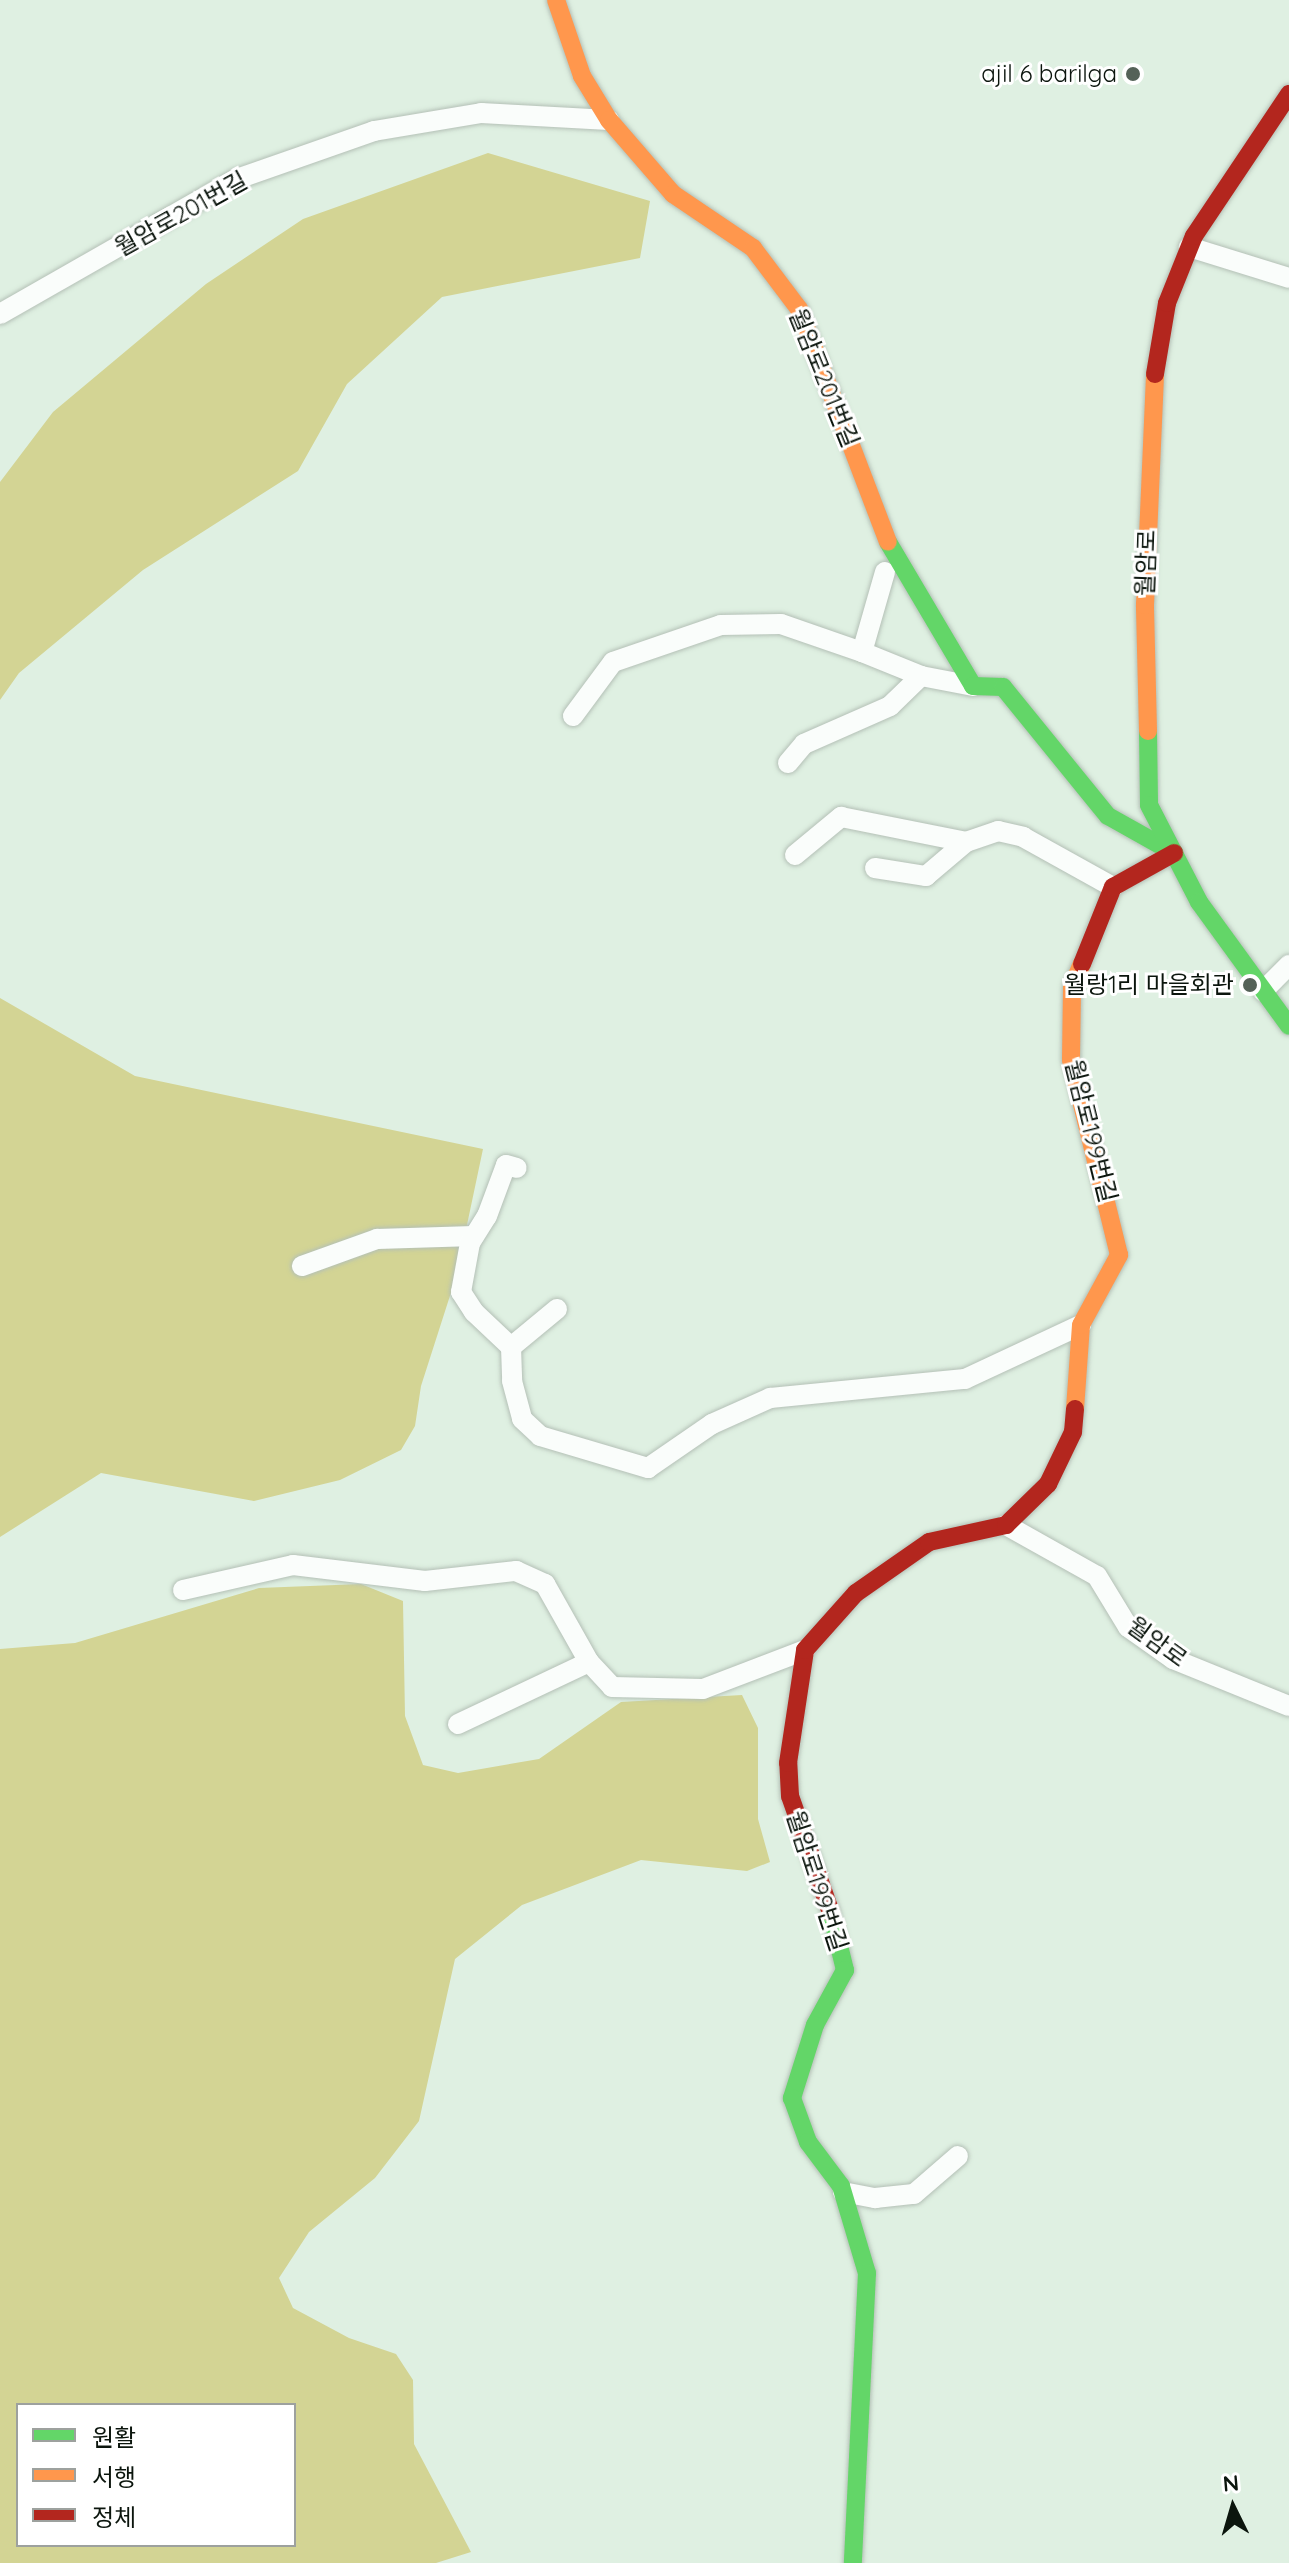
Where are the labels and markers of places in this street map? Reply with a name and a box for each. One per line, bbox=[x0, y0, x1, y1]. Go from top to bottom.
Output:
place label: ajil 6 barilga bbox=[981, 60, 1117, 88]
marker: ajil 6 barilga bbox=[1124, 65, 1142, 83]
place label: 월랑1리 마을회관 bbox=[1064, 971, 1234, 999]
marker: 월랑1리 마을회관 bbox=[1241, 976, 1259, 994]

